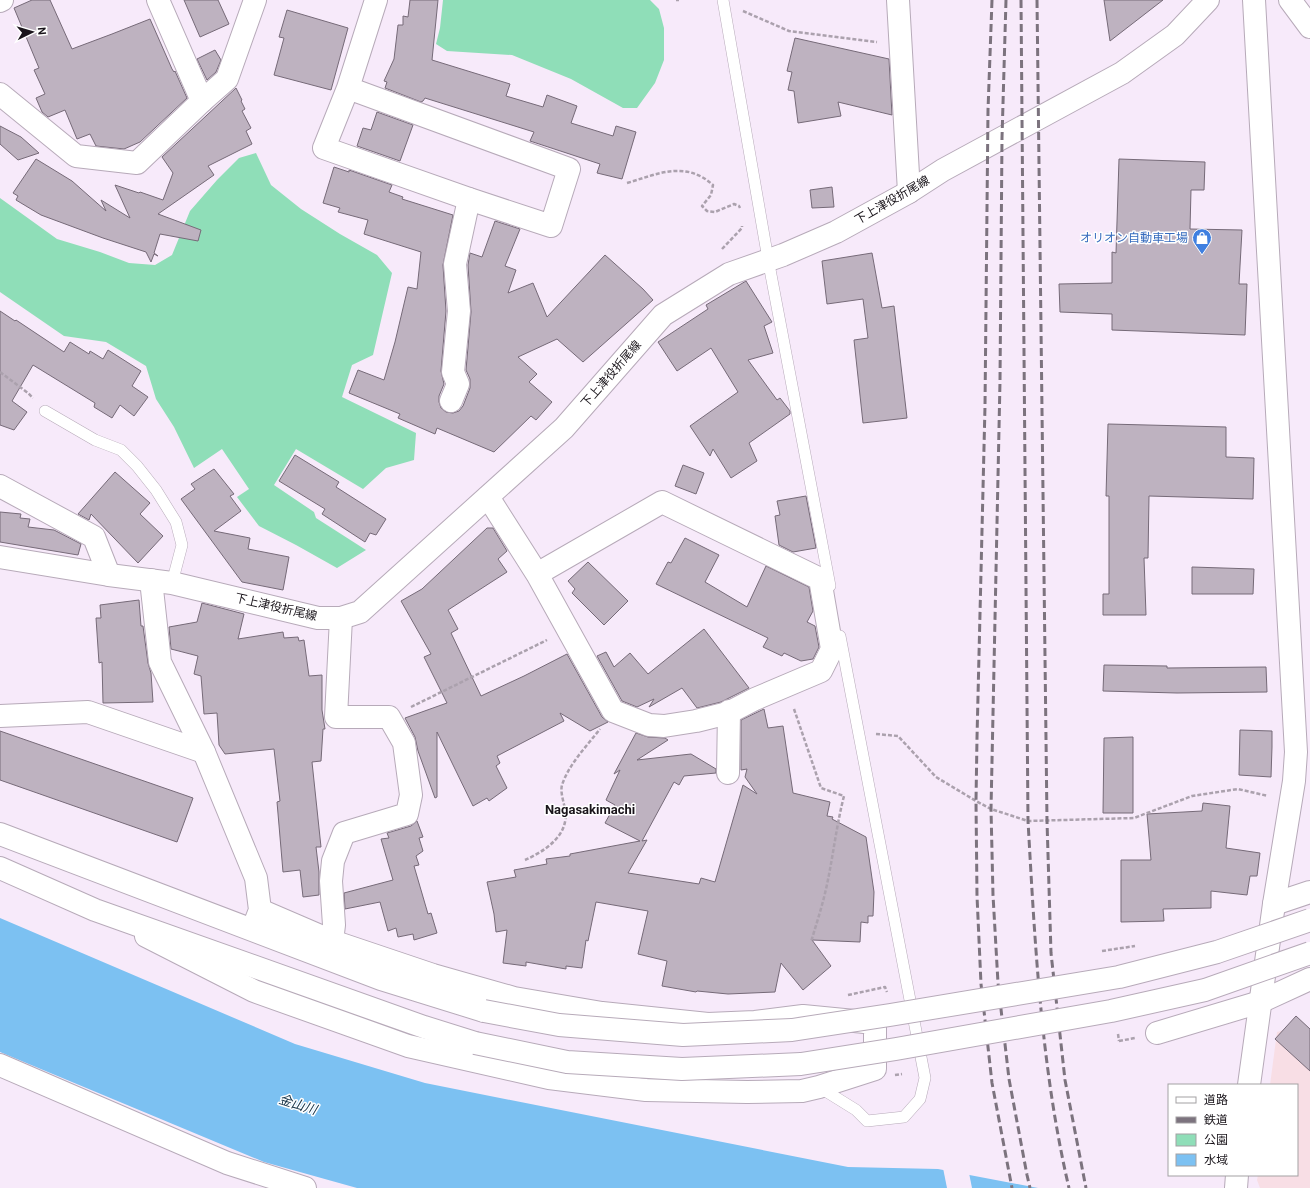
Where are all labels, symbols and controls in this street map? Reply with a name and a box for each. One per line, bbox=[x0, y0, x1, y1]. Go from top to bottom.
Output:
north arrow bbox=[12, 12, 52, 52]
text: N bbox=[35, 27, 48, 36]
street label: 下上津役折尾線 bbox=[852, 173, 932, 227]
shop icon: オリオン自動車工場 bbox=[1191, 227, 1213, 255]
place label: オリオン自動車工場 bbox=[1080, 231, 1188, 245]
street label: 下上津役折尾線 bbox=[578, 338, 644, 410]
street label: 下上津役折尾線 bbox=[233, 591, 319, 623]
district label: Nagasakimachi bbox=[545, 802, 635, 817]
legend bbox=[1168, 1084, 1298, 1176]
water label: 金山川 bbox=[277, 1092, 321, 1118]
text: 道路 bbox=[1204, 1093, 1228, 1107]
text: 鉄道 bbox=[1204, 1113, 1228, 1127]
text: 公園 bbox=[1204, 1133, 1228, 1147]
text: 水域 bbox=[1204, 1153, 1228, 1167]

